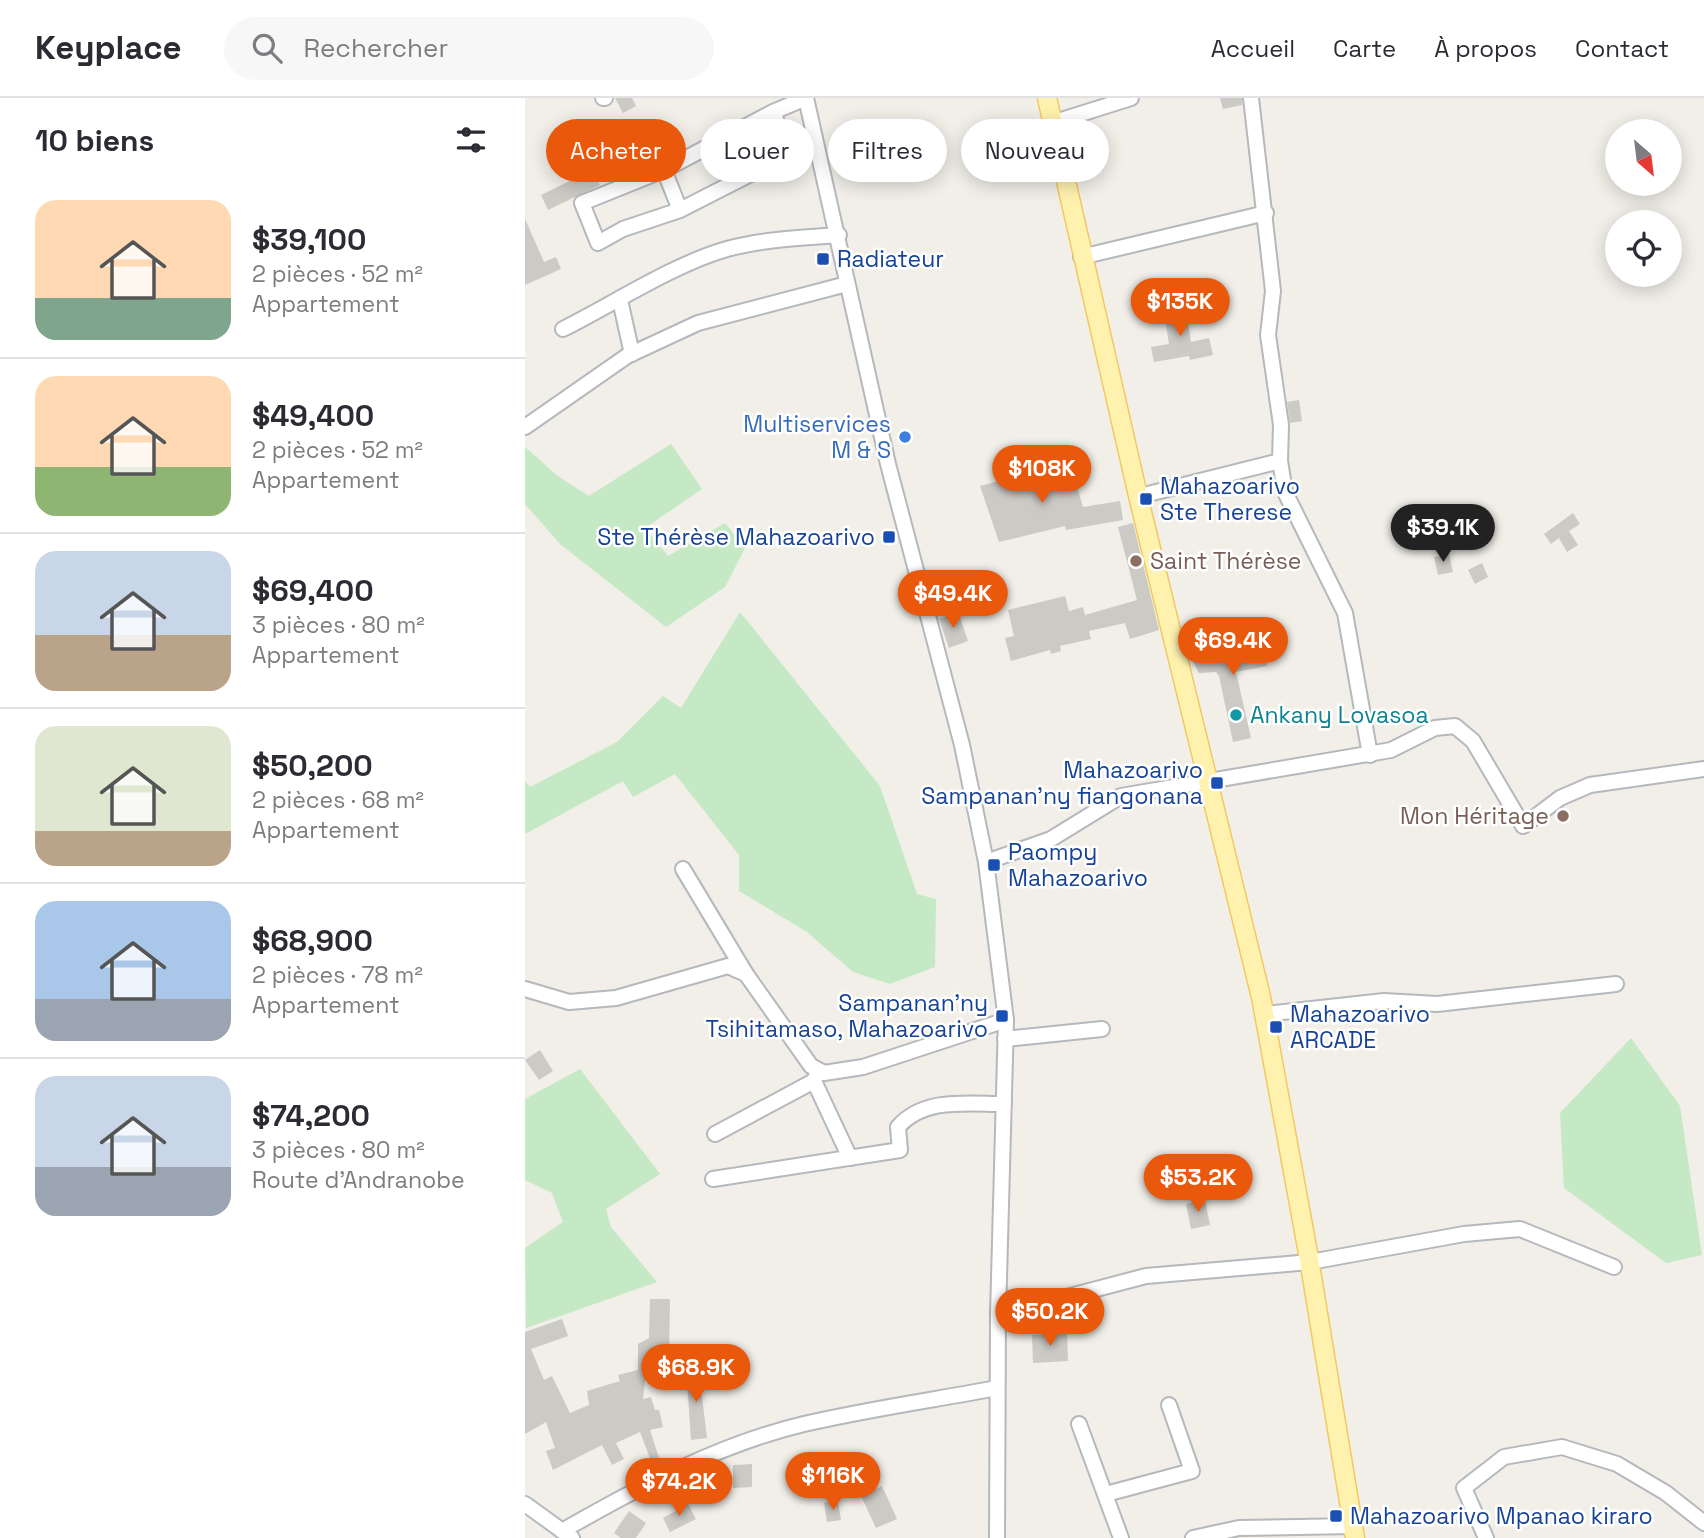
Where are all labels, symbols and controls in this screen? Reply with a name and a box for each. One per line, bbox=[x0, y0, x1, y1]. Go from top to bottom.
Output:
search box bbox=[224, 17, 714, 80]
text: Keyplace bbox=[35, 27, 182, 69]
icon: search bbox=[248, 29, 286, 67]
text: Rechercher bbox=[304, 31, 448, 65]
text: Accueil bbox=[1211, 33, 1295, 64]
text: Carte bbox=[1333, 33, 1396, 64]
text: À propos bbox=[1434, 33, 1537, 64]
text: Contact bbox=[1575, 33, 1669, 64]
chip: Acheter bbox=[546, 119, 686, 182]
chip: Louer bbox=[700, 119, 814, 182]
chip: Filtres bbox=[828, 119, 947, 182]
chip: Nouveau bbox=[961, 119, 1109, 182]
north arrow bbox=[1605, 119, 1682, 196]
map controls bbox=[1605, 119, 1682, 287]
text: 10 biens bbox=[35, 121, 154, 160]
icon: filters bbox=[452, 121, 490, 159]
button: locate bbox=[1605, 210, 1682, 287]
text: $39,100 bbox=[252, 220, 366, 259]
icon: home bbox=[91, 228, 175, 312]
place label: Radiateur bbox=[837, 244, 944, 274]
marker: Radiateur bbox=[815, 251, 831, 267]
text: 2 pièces · 52 m² bbox=[252, 259, 423, 289]
pin: $135K bbox=[1131, 278, 1229, 338]
text: $135K bbox=[1147, 286, 1213, 316]
text: Appartement bbox=[252, 289, 400, 319]
text: $49,400 bbox=[252, 396, 374, 435]
icon: home bbox=[91, 404, 175, 488]
place label: Multiservices M & S bbox=[743, 409, 891, 465]
marker: Multiservices M & S bbox=[897, 429, 913, 445]
text: 2 pièces · 52 m² bbox=[252, 435, 423, 465]
pin: $108K bbox=[993, 446, 1091, 505]
text: $108K bbox=[1008, 453, 1076, 483]
text: Appartement bbox=[252, 465, 400, 495]
place label: Mahazoarivo Ste Therese bbox=[1160, 471, 1300, 527]
marker: Mahazoarivo Ste Therese bbox=[1138, 491, 1154, 507]
pin: $39.1K bbox=[1386, 504, 1500, 564]
text: $39.1K bbox=[1407, 512, 1479, 542]
place label: Ste Thérèse Mahazoarivo bbox=[597, 522, 875, 552]
marker: Ste Thérèse Mahazoarivo bbox=[881, 529, 897, 545]
place label: Saint Thérèse bbox=[1150, 546, 1301, 576]
marker: Saint Thérèse bbox=[1128, 553, 1144, 569]
pin: $49.4K bbox=[896, 570, 1010, 630]
text: $69,400 bbox=[252, 571, 374, 610]
text: $49.4K bbox=[914, 578, 992, 608]
icon: home bbox=[91, 579, 175, 663]
text: 3 pièces · 80 m² bbox=[252, 610, 425, 640]
pin: $69.4K bbox=[1176, 618, 1290, 677]
text: $69.4K bbox=[1194, 625, 1272, 655]
text: Appartement bbox=[252, 640, 400, 670]
place label: Ankany Lovasoa bbox=[1250, 700, 1429, 730]
marker: Ankany Lovasoa bbox=[1228, 707, 1244, 723]
text: $50,200 bbox=[252, 746, 373, 785]
icon: home bbox=[91, 754, 175, 838]
place label: Mahazoarivo Sampanan'ny fiangonana bbox=[921, 755, 1203, 811]
marker: Mahazoarivo Sampanan'ny fiangonana bbox=[1209, 775, 1225, 791]
text: 2 pièces · 68 m² bbox=[252, 785, 424, 815]
place label: Mon Héritage bbox=[1400, 801, 1549, 831]
marker: Mon Héritage bbox=[1555, 808, 1571, 824]
text: Appartement bbox=[252, 815, 400, 845]
place label: Paompy Mahazoarivo bbox=[1008, 837, 1148, 893]
marker: Paompy Mahazoarivo bbox=[986, 857, 1002, 873]
text: $68,900 bbox=[252, 921, 373, 960]
icon: home bbox=[91, 929, 175, 1013]
text: 2 pièces · 78 m² bbox=[252, 960, 423, 990]
place label: Sampanan'ny Tsihitamaso, Mahazoarivo bbox=[705, 988, 988, 1044]
text: Appartement bbox=[252, 990, 400, 1020]
place label: Mahazoarivo ARCADE bbox=[1290, 999, 1430, 1055]
marker: Sampanan'ny Tsihitamaso, Mahazoarivo bbox=[994, 1008, 1010, 1024]
marker: Mahazoarivo ARCADE bbox=[1268, 1019, 1284, 1035]
text: $74,200 bbox=[252, 1096, 370, 1135]
icon: home bbox=[91, 1104, 175, 1188]
text: 3 pièces · 80 m² bbox=[252, 1135, 425, 1165]
pin: $53.2K bbox=[1141, 1154, 1255, 1214]
text: $53.2K bbox=[1160, 1162, 1236, 1192]
text: Route d'Andranobe bbox=[252, 1165, 465, 1195]
pin: $50.2K bbox=[993, 1288, 1107, 1348]
text: $50.2K bbox=[1011, 1296, 1089, 1326]
pin: $68.9K bbox=[639, 1344, 753, 1404]
text: $68.9K bbox=[657, 1352, 735, 1382]
pin: $116K bbox=[784, 1452, 882, 1512]
pin: $74.2K bbox=[622, 1458, 736, 1518]
text: $116K bbox=[801, 1460, 865, 1490]
text: $74.2K bbox=[641, 1466, 717, 1496]
place label: Mahazoarivo Mpanao kiraro bbox=[1350, 1501, 1653, 1531]
marker: Mahazoarivo Mpanao kiraro bbox=[1328, 1508, 1344, 1524]

